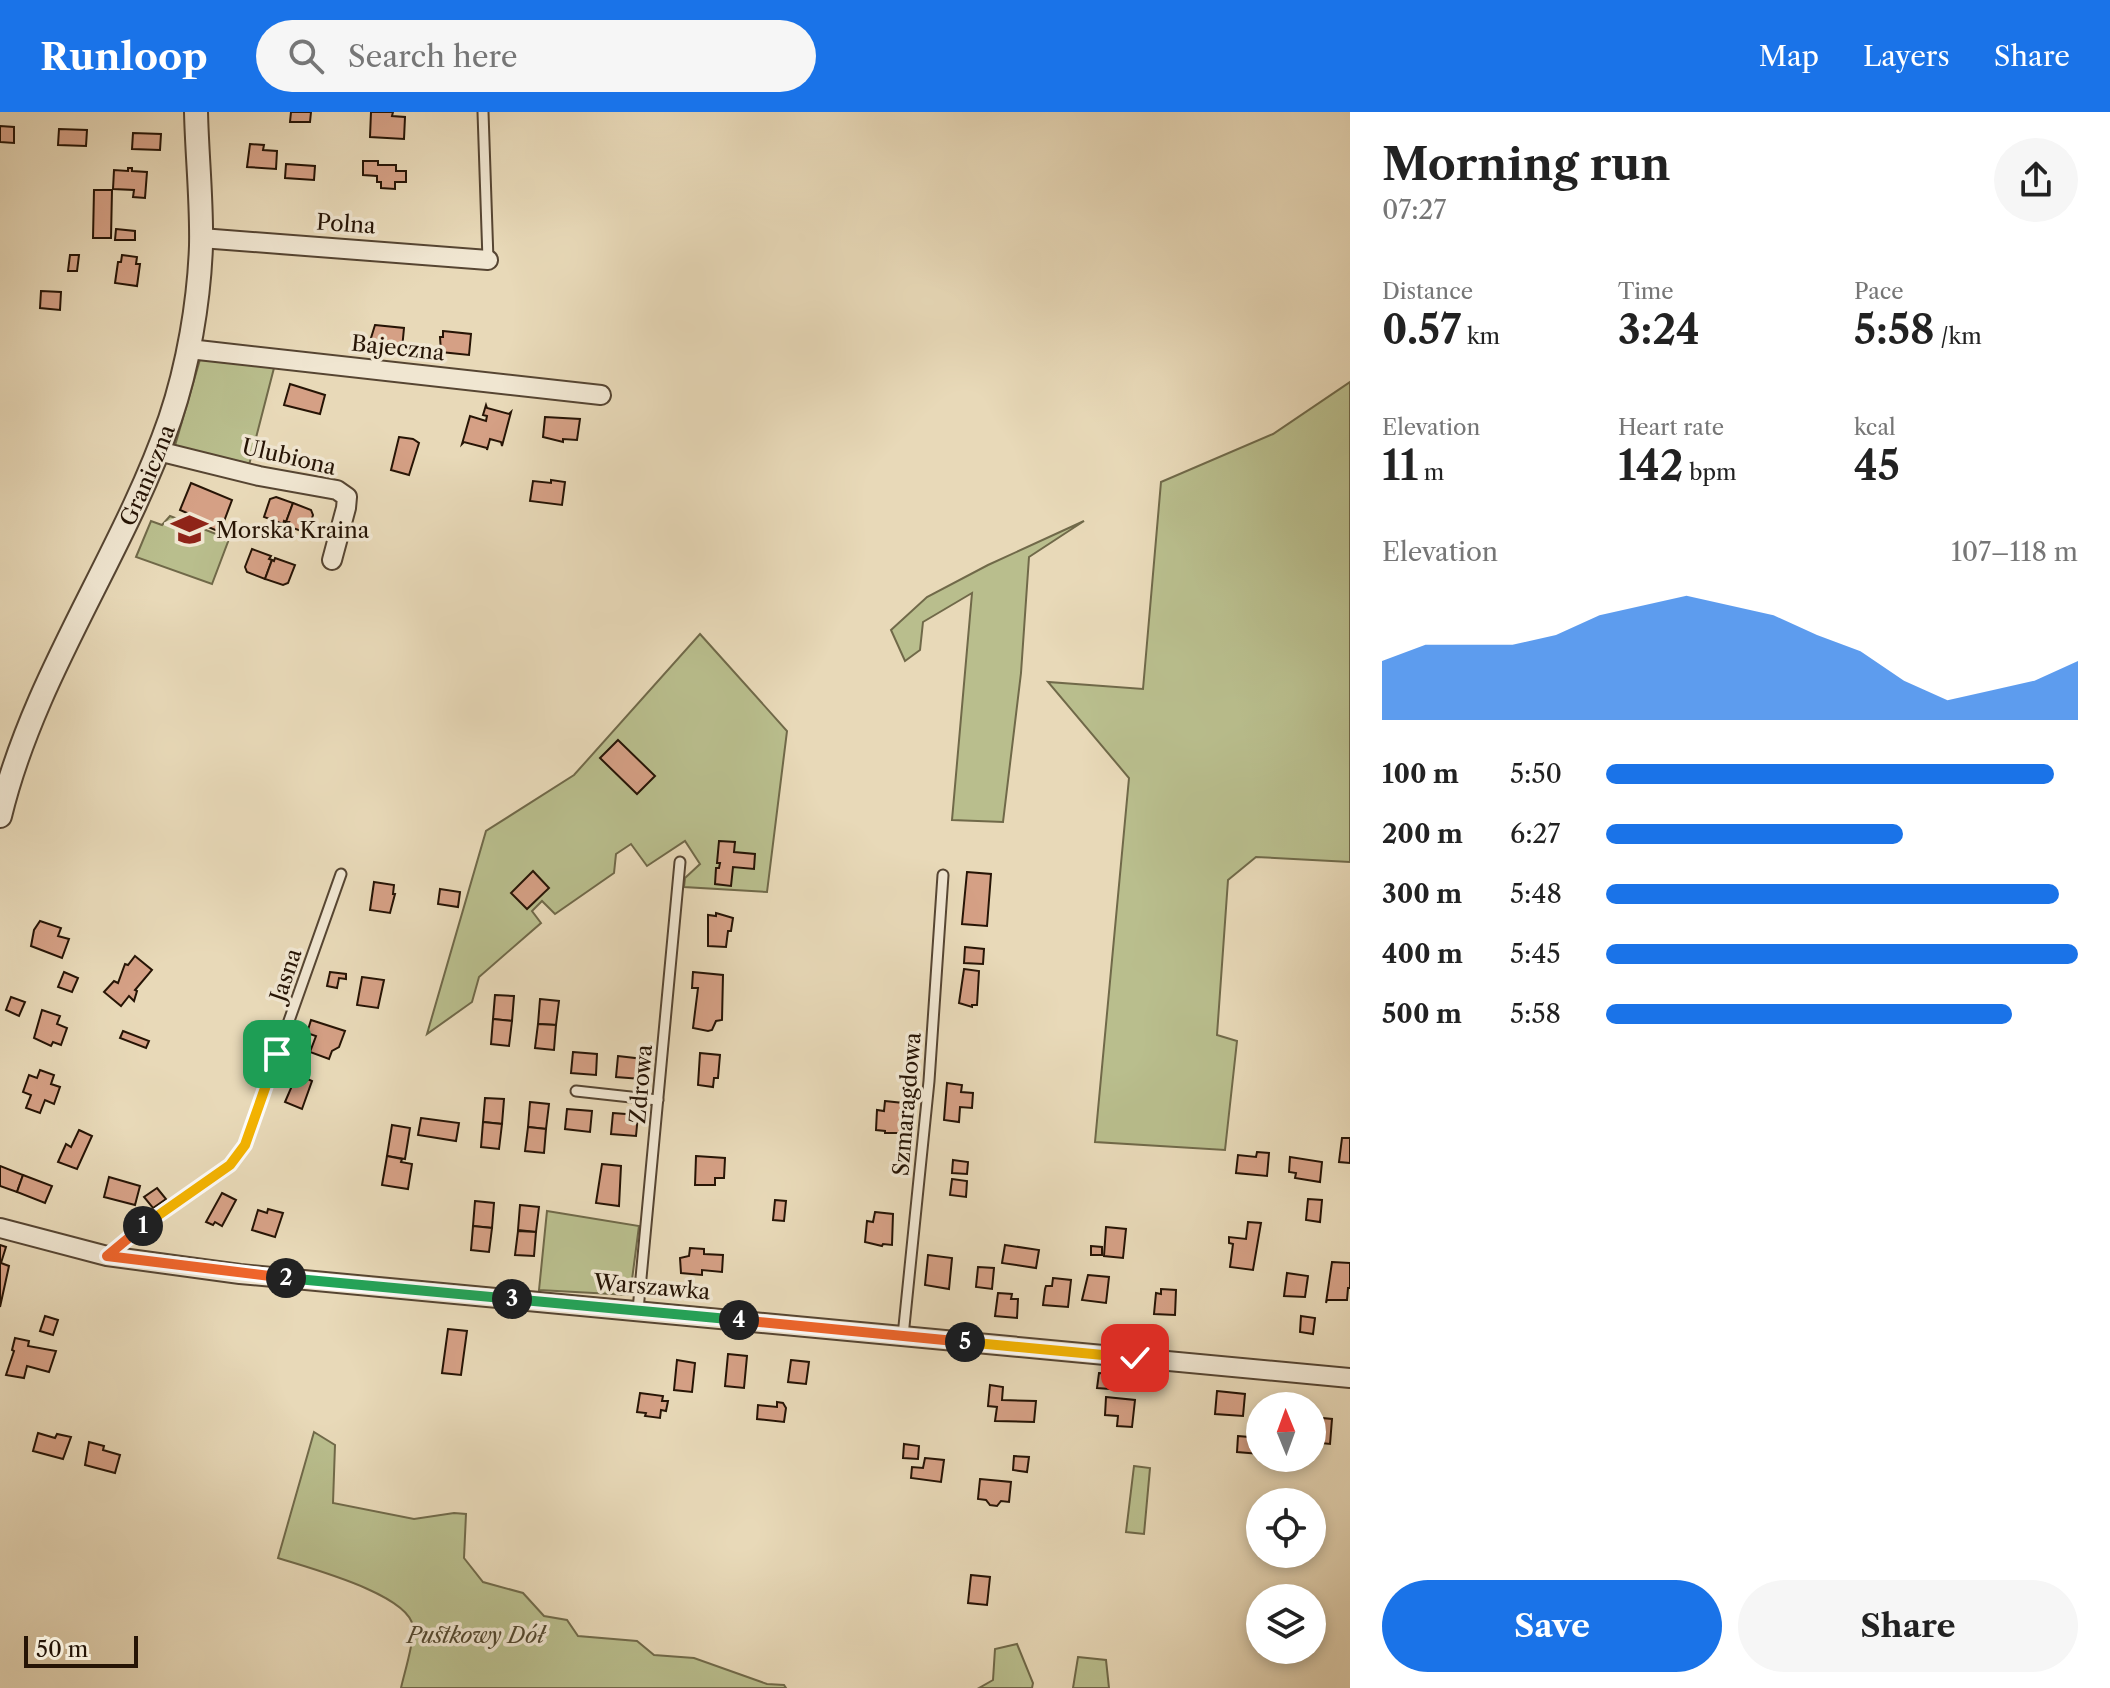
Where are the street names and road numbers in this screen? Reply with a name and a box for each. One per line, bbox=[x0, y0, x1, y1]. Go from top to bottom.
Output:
street label: Polna bbox=[315, 208, 377, 240]
street label: Bajeczna bbox=[350, 330, 446, 366]
street label: Graniczna bbox=[113, 421, 181, 530]
street label: Ulubiona bbox=[239, 433, 339, 481]
street label: Jasna bbox=[263, 945, 308, 1008]
street label: Szmaragdowa bbox=[887, 1031, 927, 1177]
street label: Zdrowa bbox=[624, 1043, 658, 1125]
street label: Warszawka bbox=[592, 1268, 712, 1306]

